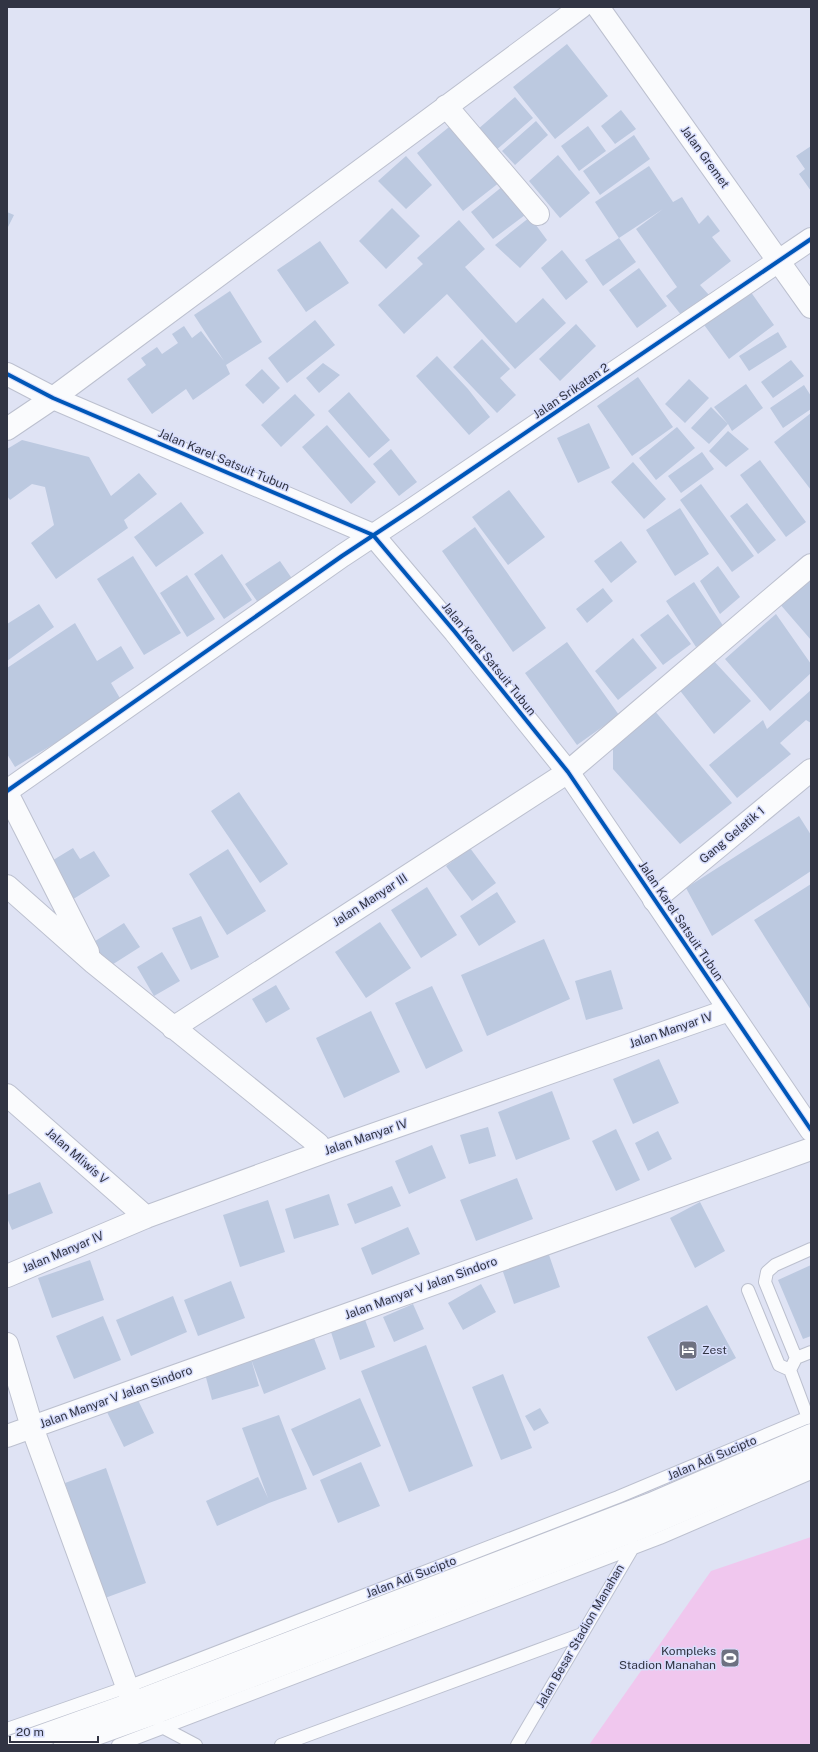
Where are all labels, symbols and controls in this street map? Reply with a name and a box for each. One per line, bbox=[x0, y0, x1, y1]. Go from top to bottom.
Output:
street label: Jalan Gremet bbox=[678, 123, 732, 191]
street label: Jalan Srikatan 2 bbox=[530, 360, 612, 422]
street label: Jalan Karel Satsuit Tubun bbox=[156, 426, 292, 494]
street label: Jalan Karel Satsuit Tubun bbox=[439, 600, 539, 718]
street label: Gang Gelatik 1 bbox=[697, 804, 767, 866]
street label: Jalan Karel Satsuit Tubun bbox=[636, 859, 726, 984]
street label: Jalan Manyar III bbox=[330, 871, 410, 929]
street label: Jalan Manyar IV bbox=[627, 1009, 715, 1051]
street label: Jalan Manyar IV bbox=[322, 1116, 410, 1158]
street label: Jalan Mliwis V bbox=[43, 1125, 111, 1187]
street label: Jalan Manyar IV bbox=[20, 1229, 106, 1275]
street label: Jalan Manyar V Jalan Sindoro bbox=[343, 1254, 499, 1322]
hotel icon: Zest bbox=[677, 1339, 699, 1361]
place label: Zest bbox=[702, 1343, 727, 1357]
street label: Jalan Manyar V Jalan Sindoro bbox=[38, 1363, 194, 1431]
street label: Jalan Adi Sucipto bbox=[665, 1433, 759, 1483]
street label: Jalan Adi Sucipto bbox=[364, 1553, 458, 1601]
street label: Jalan Besar Stadion Manahan bbox=[533, 1562, 627, 1710]
place label: Kompleks Stadion Manahan bbox=[619, 1644, 716, 1672]
sports icon: Kompleks Stadion Manahan bbox=[719, 1647, 741, 1669]
scale bar bbox=[10, 1718, 98, 1744]
text: 20 m bbox=[16, 1725, 44, 1739]

